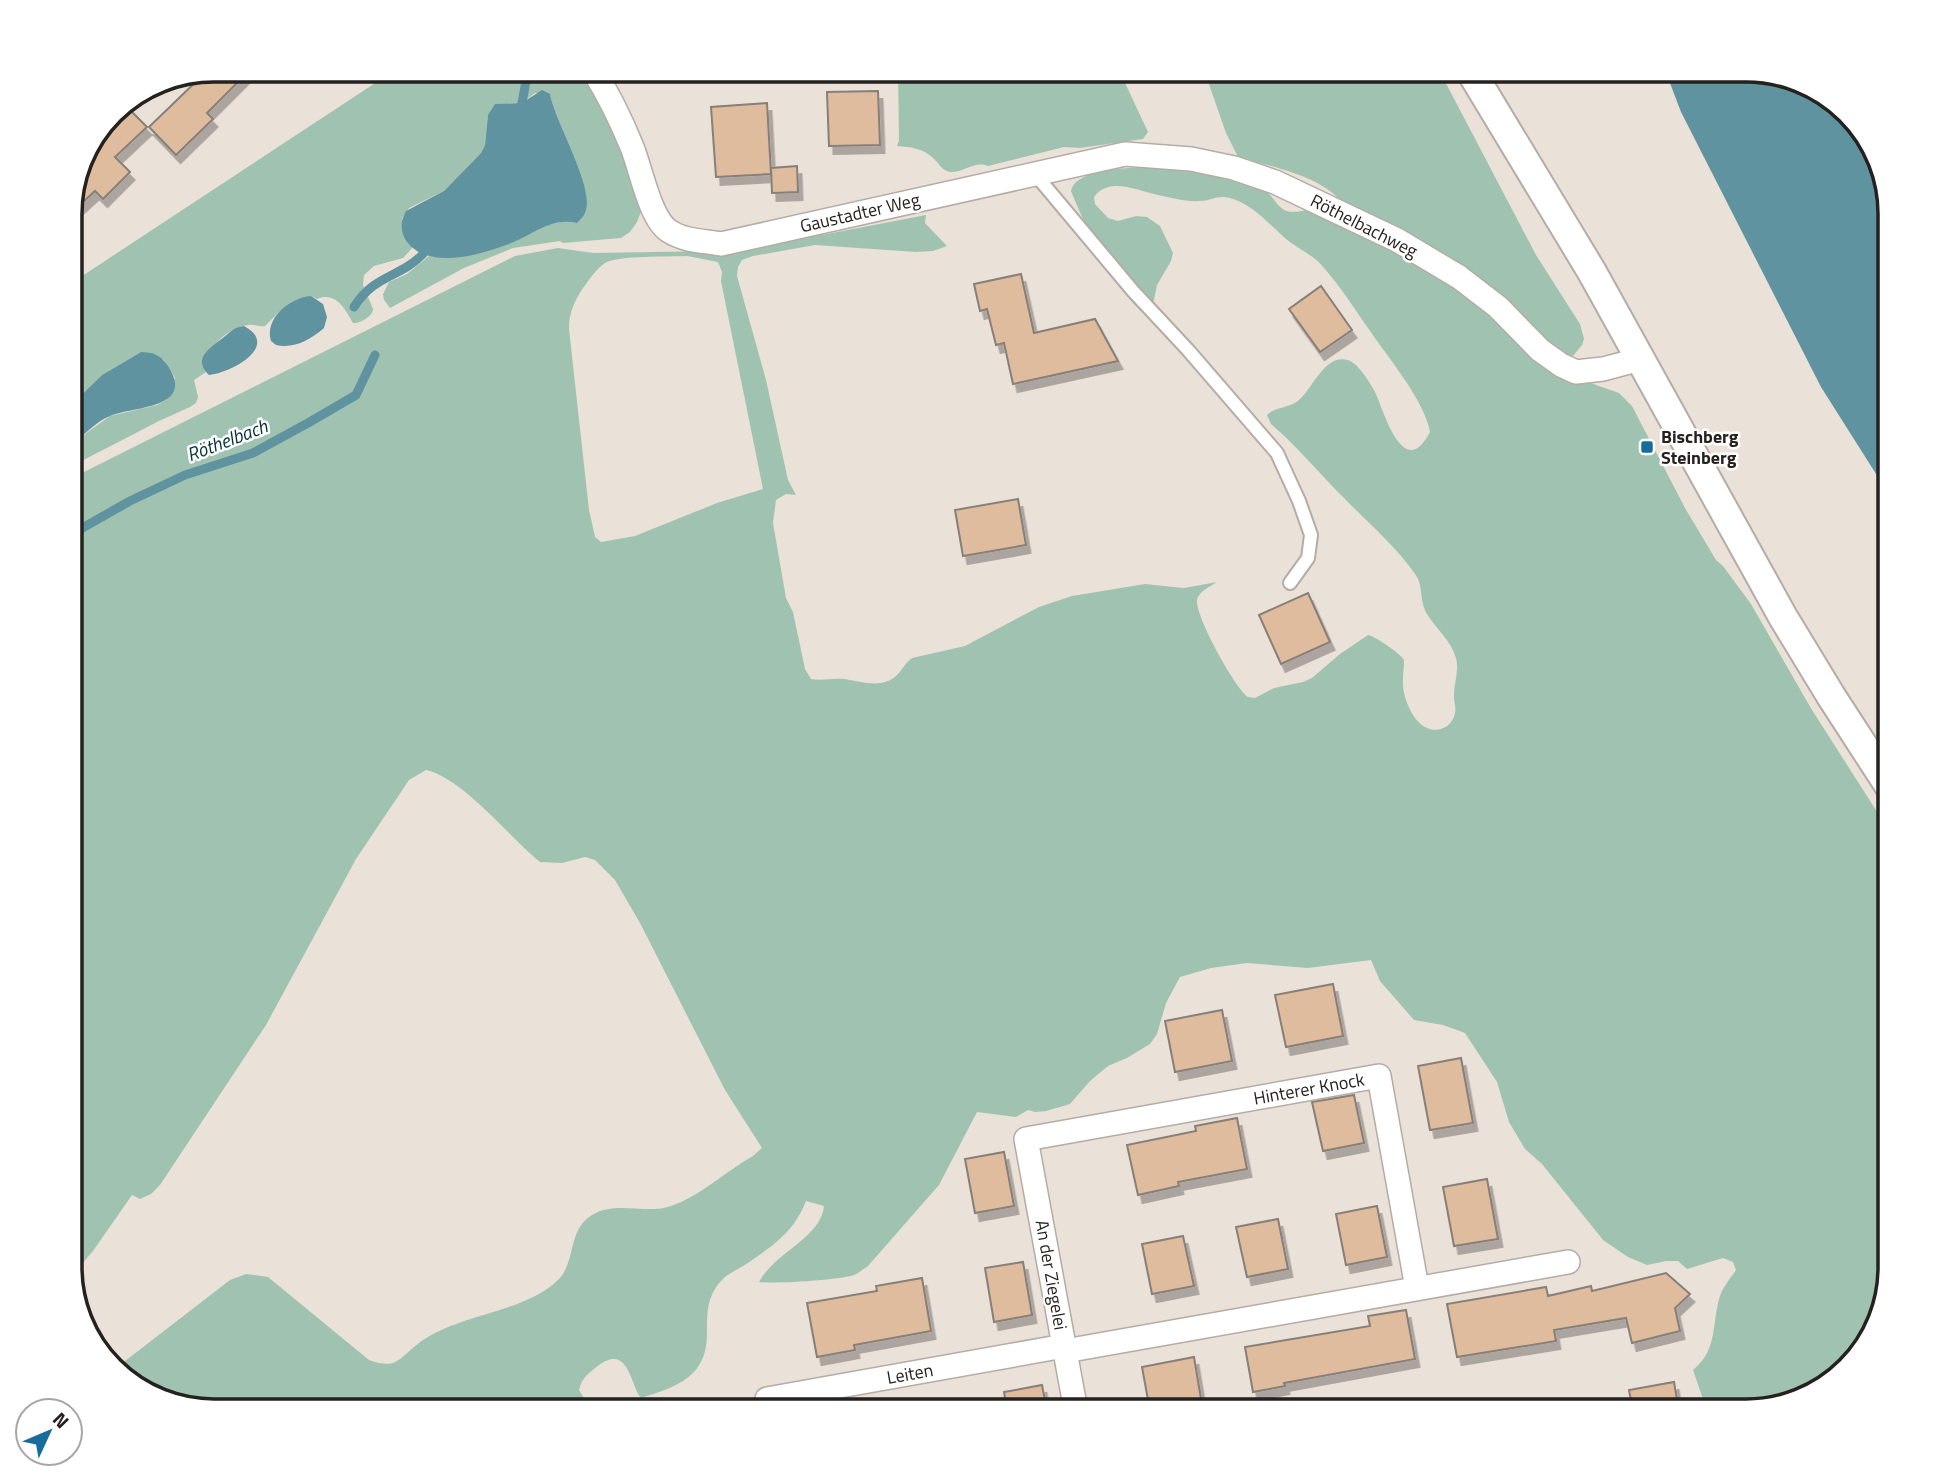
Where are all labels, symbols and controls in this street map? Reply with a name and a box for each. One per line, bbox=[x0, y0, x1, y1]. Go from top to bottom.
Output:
street label: Gaustadter Weg bbox=[797, 186, 923, 239]
street label: Röthelbachweg bbox=[1306, 187, 1423, 264]
water label: Röthelbach bbox=[182, 411, 272, 468]
place label: Bischberg Steinberg bbox=[1661, 423, 1739, 471]
marker: Bischberg Steinberg bbox=[1639, 439, 1655, 455]
street label: Hinterer Knock bbox=[1251, 1065, 1367, 1112]
street label: An der Ziegelei bbox=[1029, 1218, 1074, 1332]
street label: Leiten bbox=[885, 1356, 935, 1391]
north arrow bbox=[14, 1397, 84, 1467]
text: N bbox=[47, 1405, 77, 1435]

